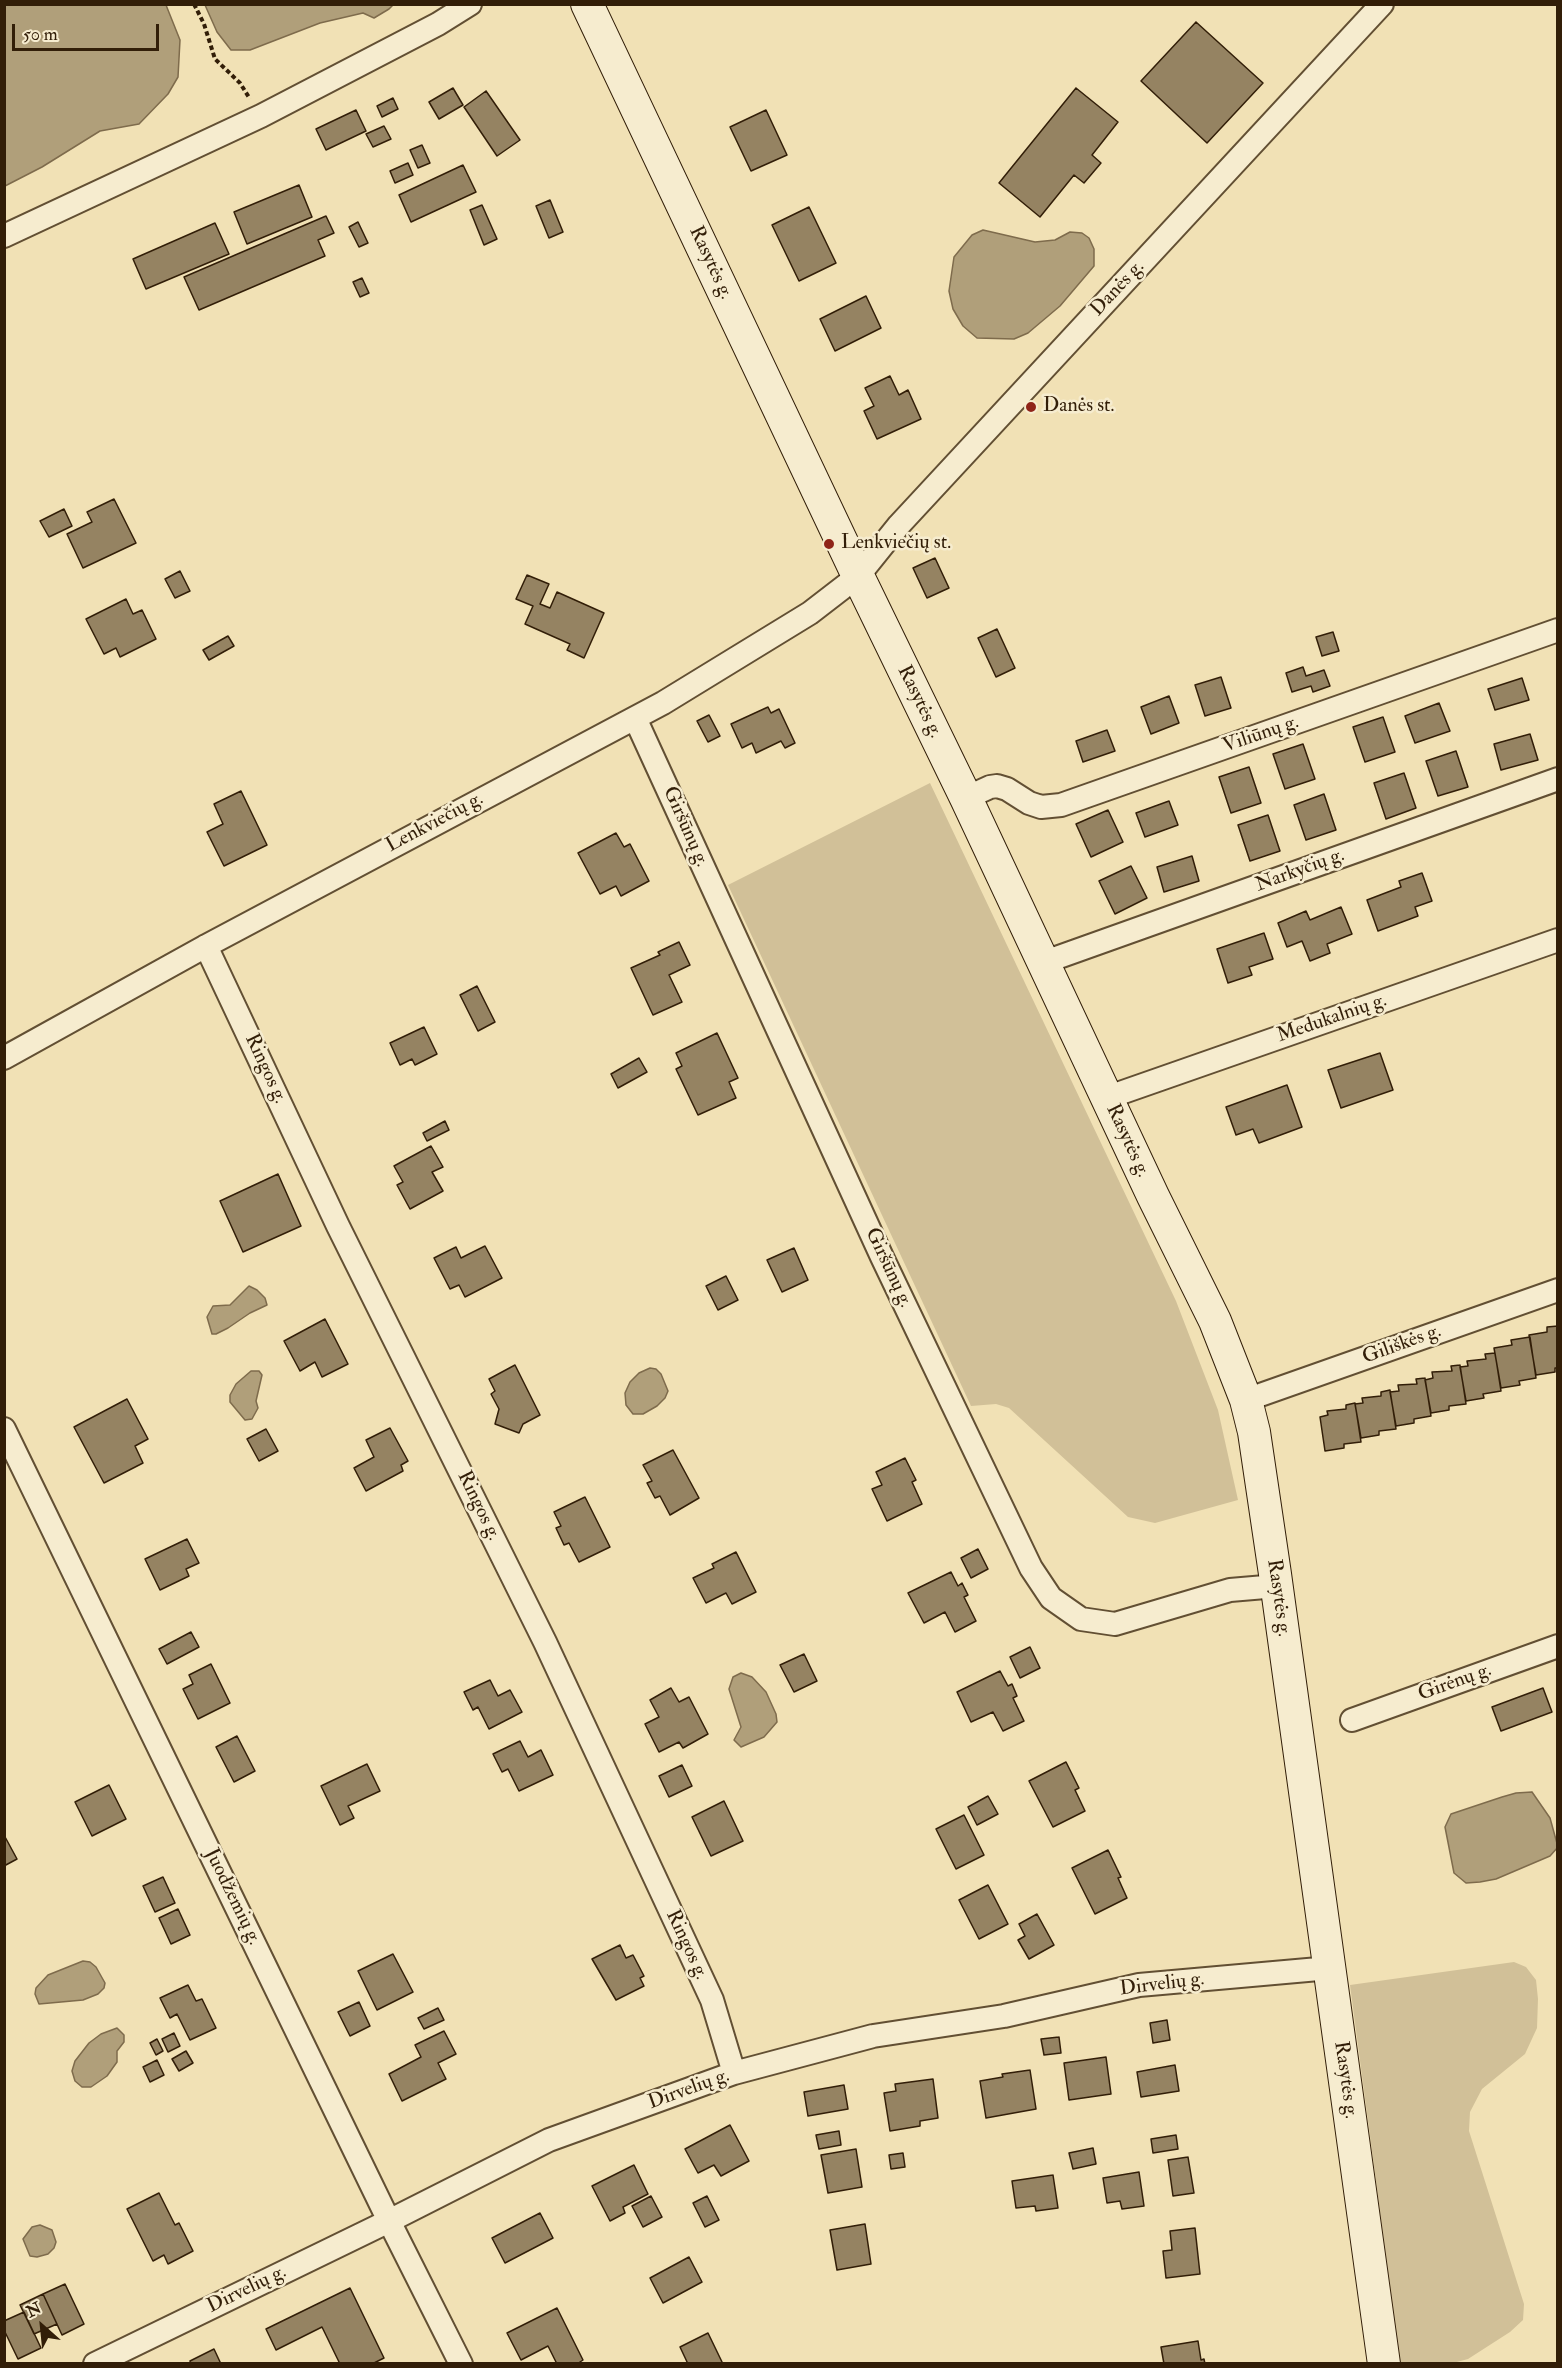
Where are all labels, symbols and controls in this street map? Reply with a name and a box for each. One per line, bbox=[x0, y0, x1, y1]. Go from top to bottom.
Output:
scale bar bbox=[15, 12, 162, 50]
text: 50 m bbox=[23, 23, 58, 46]
street label: Rasytės g. bbox=[683, 223, 737, 303]
street label: Danės g. bbox=[1086, 256, 1150, 322]
place label: Danės st. bbox=[1043, 395, 1114, 419]
marker: Danės st. bbox=[1024, 400, 1038, 414]
place label: Lenkviečių st. bbox=[841, 532, 951, 556]
marker: Lenkviečių st. bbox=[822, 537, 836, 551]
street label: Rasytės g. bbox=[891, 662, 947, 742]
street label: Viliūnų g. bbox=[1220, 711, 1302, 759]
street label: Giršūnų g. bbox=[657, 783, 713, 871]
street label: Lenkviečių g. bbox=[382, 787, 488, 859]
street label: Narkyčių g. bbox=[1252, 844, 1348, 898]
street label: Medukalnių g. bbox=[1274, 989, 1390, 1049]
street label: Ringos g. bbox=[238, 1030, 292, 1108]
street label: Rasytės g. bbox=[1100, 1101, 1154, 1181]
street label: Giršūnų g. bbox=[859, 1224, 917, 1312]
street label: Giliškės g. bbox=[1359, 1320, 1445, 1370]
street label: Ringos g. bbox=[451, 1467, 505, 1545]
street label: Rasytės g. bbox=[1261, 1558, 1295, 1638]
street label: Girėnų g. bbox=[1415, 1659, 1495, 1707]
street label: Juodžemių g. bbox=[198, 1845, 266, 1949]
street label: Ringos g. bbox=[659, 1906, 713, 1984]
street label: Dirvelių g. bbox=[1119, 1968, 1205, 2002]
street label: Rasytės g. bbox=[1328, 2040, 1362, 2120]
street label: Dirvelių g. bbox=[645, 2064, 733, 2116]
street label: Dirvelių g. bbox=[204, 2261, 290, 2319]
north arrow bbox=[12, 2296, 72, 2356]
text: N bbox=[23, 2298, 45, 2322]

